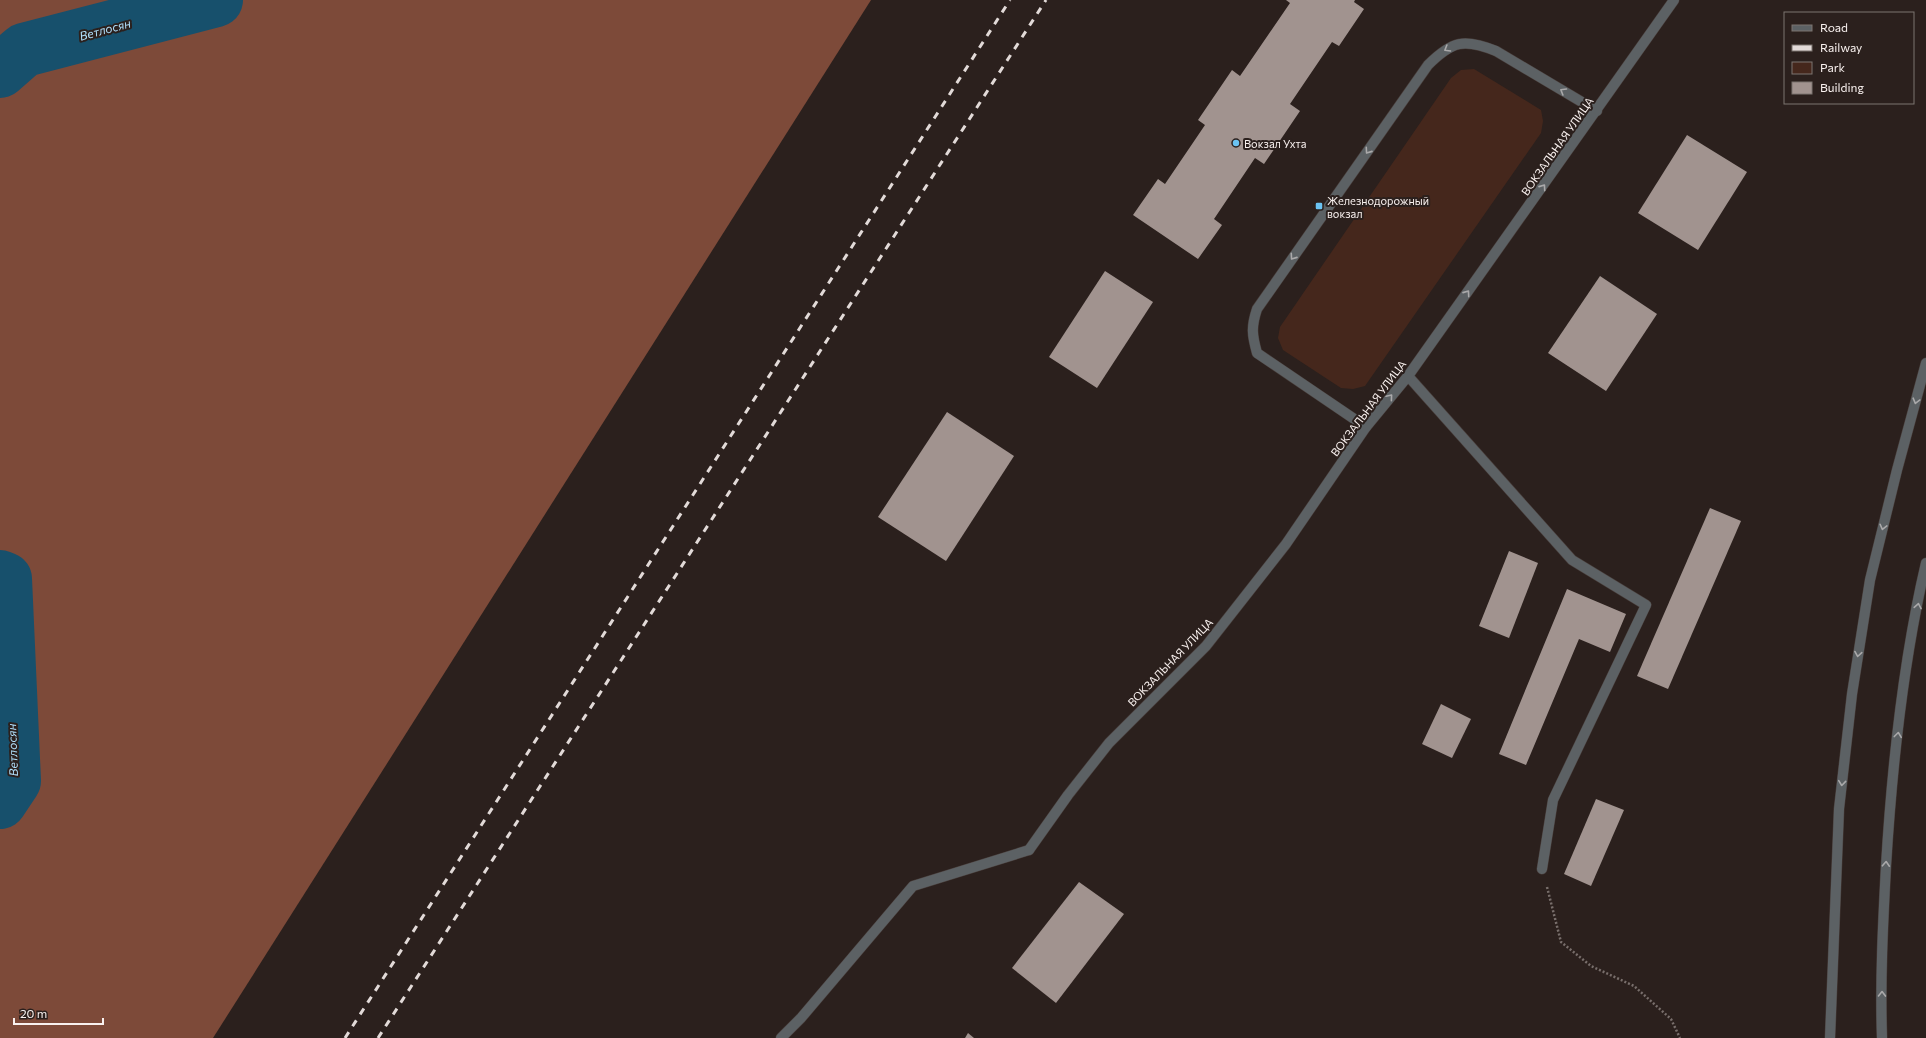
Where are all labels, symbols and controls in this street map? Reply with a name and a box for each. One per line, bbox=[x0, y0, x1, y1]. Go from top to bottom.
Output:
legend bbox=[1784, 12, 1914, 104]
water label: Ветлосян bbox=[78, 15, 132, 43]
text: Road bbox=[1820, 20, 1848, 34]
text: Railway bbox=[1820, 40, 1862, 54]
one-way arrow bbox=[1444, 44, 1451, 51]
text: Park bbox=[1820, 60, 1846, 74]
text: Building bbox=[1820, 80, 1864, 94]
one-way arrow bbox=[1560, 88, 1567, 95]
street label: ВОКЗАЛЬНАЯ УЛИЦА bbox=[1518, 94, 1596, 198]
place label: Вокзал Ухта bbox=[1244, 137, 1307, 150]
marker: Вокзал Ухта bbox=[1231, 138, 1241, 148]
one-way arrow bbox=[1365, 147, 1373, 154]
one-way arrow bbox=[1538, 184, 1545, 191]
place label: Железнодорожный вокзал bbox=[1327, 194, 1429, 220]
marker: Железнодорожный вокзал bbox=[1314, 201, 1324, 211]
one-way arrow bbox=[1291, 253, 1298, 260]
one-way arrow bbox=[1462, 290, 1469, 297]
street label: ВОКЗАЛЬНАЯ УЛИЦА bbox=[1328, 357, 1409, 459]
one-way arrow bbox=[1386, 395, 1393, 402]
one-way arrow bbox=[1912, 397, 1921, 404]
one-way arrow bbox=[1879, 523, 1888, 530]
one-way arrow bbox=[1913, 603, 1921, 609]
street label: ВОКЗАЛЬНАЯ УЛИЦА bbox=[1125, 615, 1216, 709]
one-way arrow bbox=[1854, 651, 1863, 657]
water label: Ветлосян bbox=[4, 723, 20, 777]
one-way arrow bbox=[1893, 731, 1902, 738]
one-way arrow bbox=[1838, 780, 1847, 786]
one-way arrow bbox=[1882, 861, 1891, 867]
one-way arrow bbox=[1878, 991, 1886, 997]
scale bar bbox=[14, 1000, 103, 1026]
text: 20 m bbox=[20, 1006, 47, 1020]

